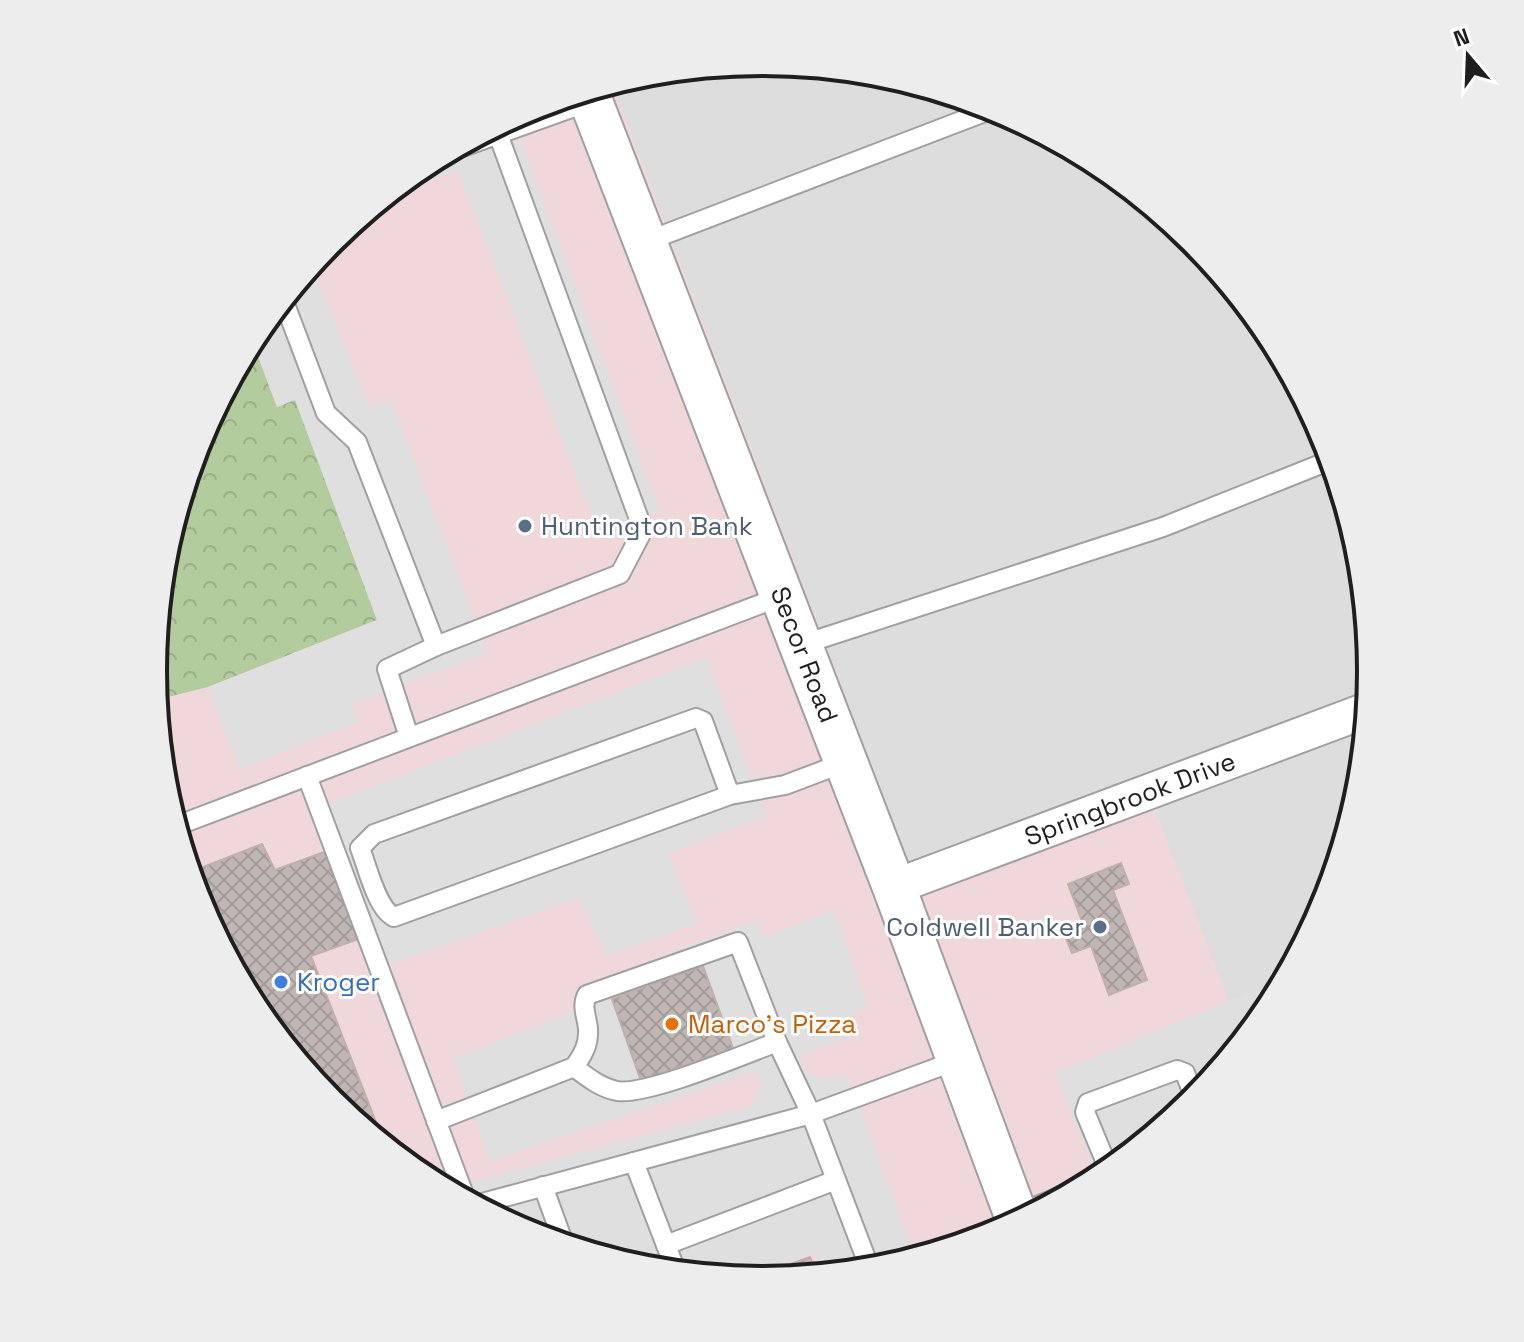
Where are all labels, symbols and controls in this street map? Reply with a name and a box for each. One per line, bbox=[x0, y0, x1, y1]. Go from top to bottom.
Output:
north arrow bbox=[1428, 16, 1508, 96]
text: N bbox=[1450, 21, 1473, 53]
place label: Huntington Bank bbox=[541, 509, 753, 543]
marker: Huntington Bank bbox=[516, 517, 534, 535]
street label: Secor Road bbox=[763, 582, 846, 728]
street label: Springbrook Drive bbox=[1020, 744, 1240, 854]
place label: Coldwell Banker bbox=[886, 910, 1084, 944]
marker: Coldwell Banker bbox=[1091, 918, 1109, 936]
place label: Kroger bbox=[297, 965, 380, 999]
marker: Kroger bbox=[272, 973, 290, 991]
place label: Marco's Pizza bbox=[688, 1007, 856, 1041]
marker: Marco's Pizza bbox=[663, 1015, 681, 1033]

